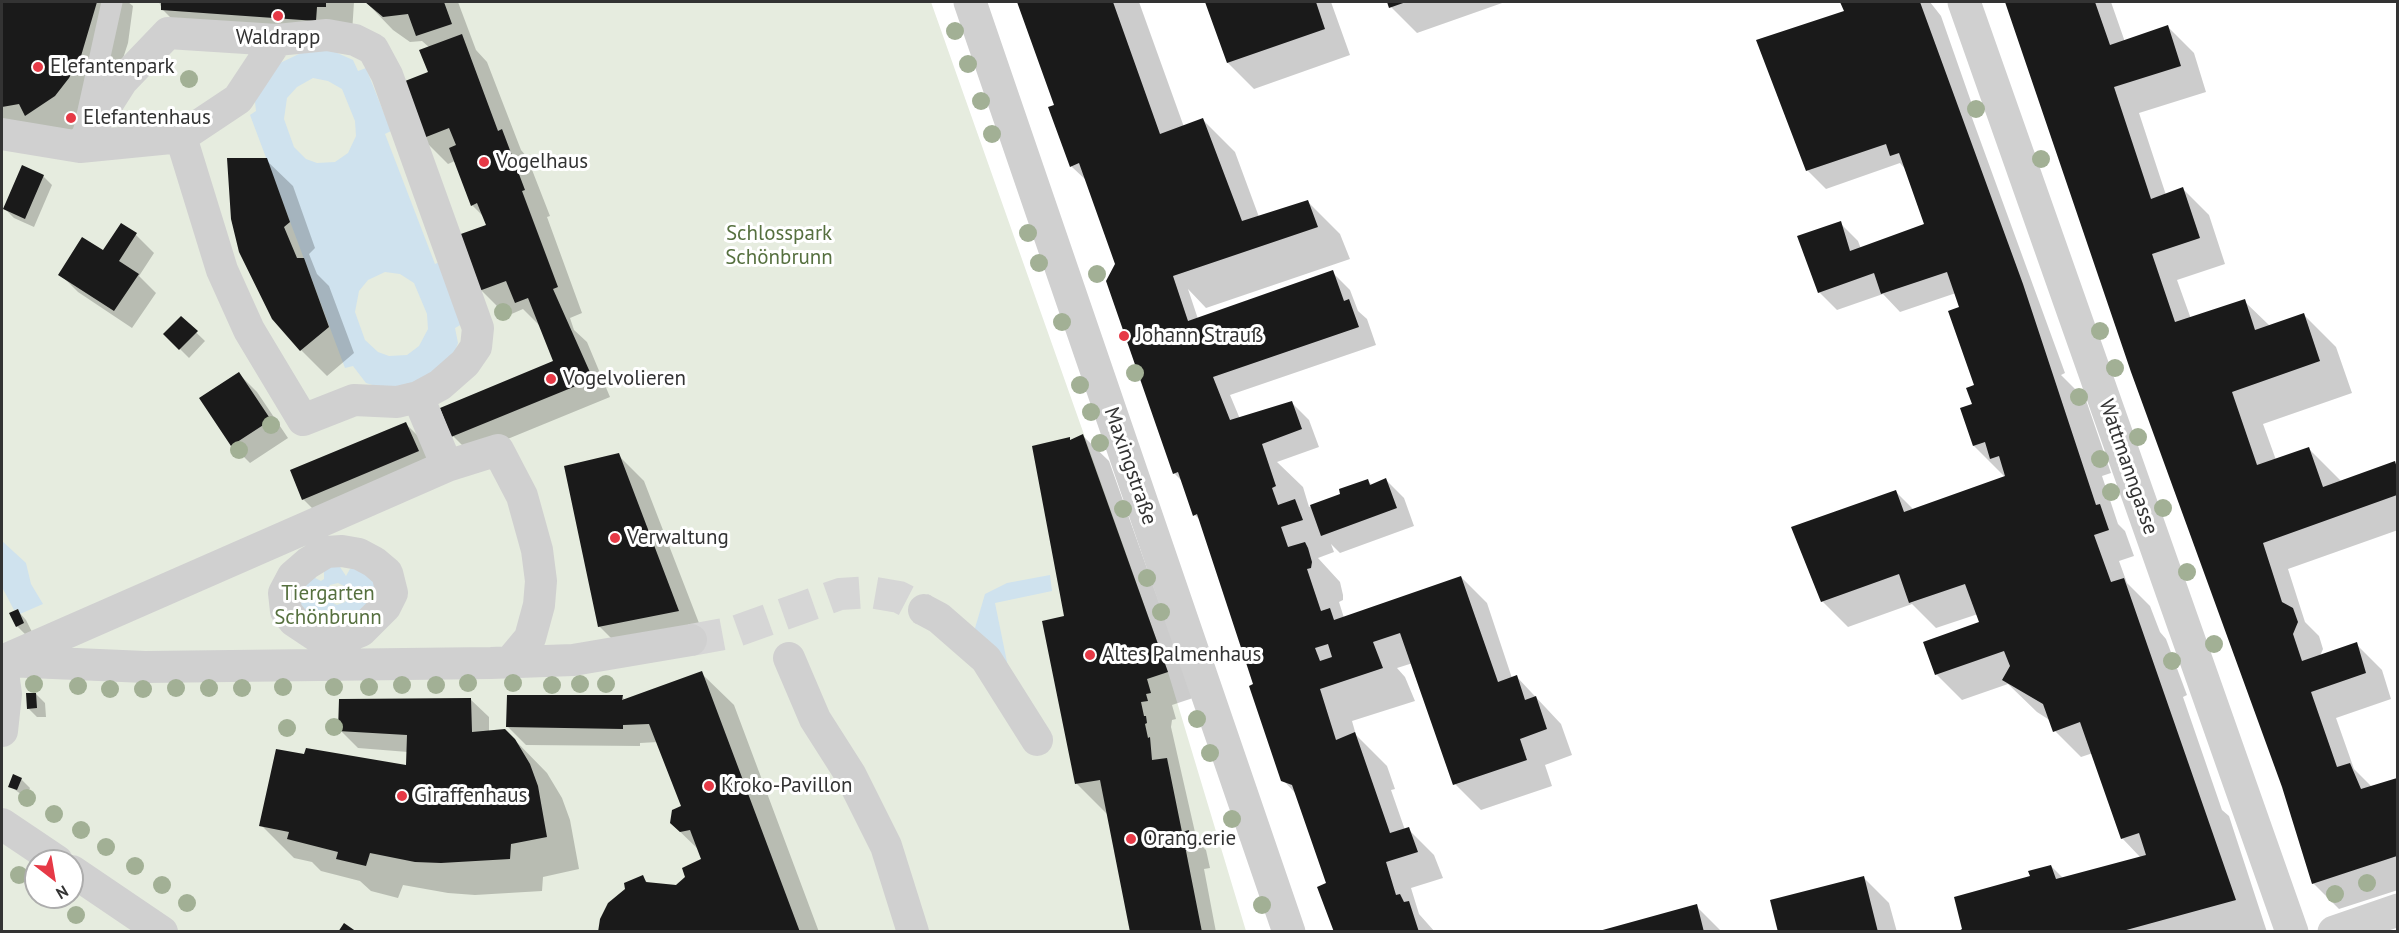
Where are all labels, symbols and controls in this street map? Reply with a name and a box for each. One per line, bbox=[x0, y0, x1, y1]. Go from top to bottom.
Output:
marker: Waldrapp bbox=[271, 9, 285, 23]
place label: Waldrapp bbox=[236, 25, 320, 51]
place label: Elefantenpark bbox=[50, 54, 175, 80]
marker: Elefantenpark bbox=[31, 60, 45, 74]
place label: Elefantenhaus bbox=[83, 105, 211, 131]
marker: Elefantenhaus bbox=[64, 111, 78, 125]
place label: Vogelhaus bbox=[496, 149, 588, 175]
marker: Vogelhaus bbox=[477, 155, 491, 169]
park label: Schlosspark Schönbrunn bbox=[725, 221, 833, 271]
place label: Johann Strauß bbox=[1136, 323, 1263, 349]
marker: Johann Strauß bbox=[1117, 329, 1131, 343]
place label: Vogelvolieren bbox=[563, 366, 686, 392]
marker: Vogelvolieren bbox=[544, 372, 558, 386]
street label: Wattmanngasse bbox=[2093, 396, 2163, 538]
street label: Maxingstraße bbox=[1098, 404, 1162, 528]
place label: Verwaltung bbox=[627, 525, 729, 551]
marker: Verwaltung bbox=[608, 531, 622, 545]
park label: Tiergarten Schönbrunn bbox=[274, 581, 382, 631]
place label: Altes Palmenhaus bbox=[1102, 642, 1261, 668]
marker: Altes Palmenhaus bbox=[1083, 648, 1097, 662]
place label: Kroko-Pavillon bbox=[721, 773, 852, 799]
marker: Kroko-Pavillon bbox=[702, 779, 716, 793]
place label: Giraffenhaus bbox=[414, 783, 527, 809]
marker: Giraffenhaus bbox=[395, 789, 409, 803]
place label: Orang.erie bbox=[1143, 826, 1236, 852]
marker: Orang.erie bbox=[1124, 832, 1138, 846]
north arrow bbox=[24, 849, 84, 909]
text: N bbox=[53, 881, 72, 904]

